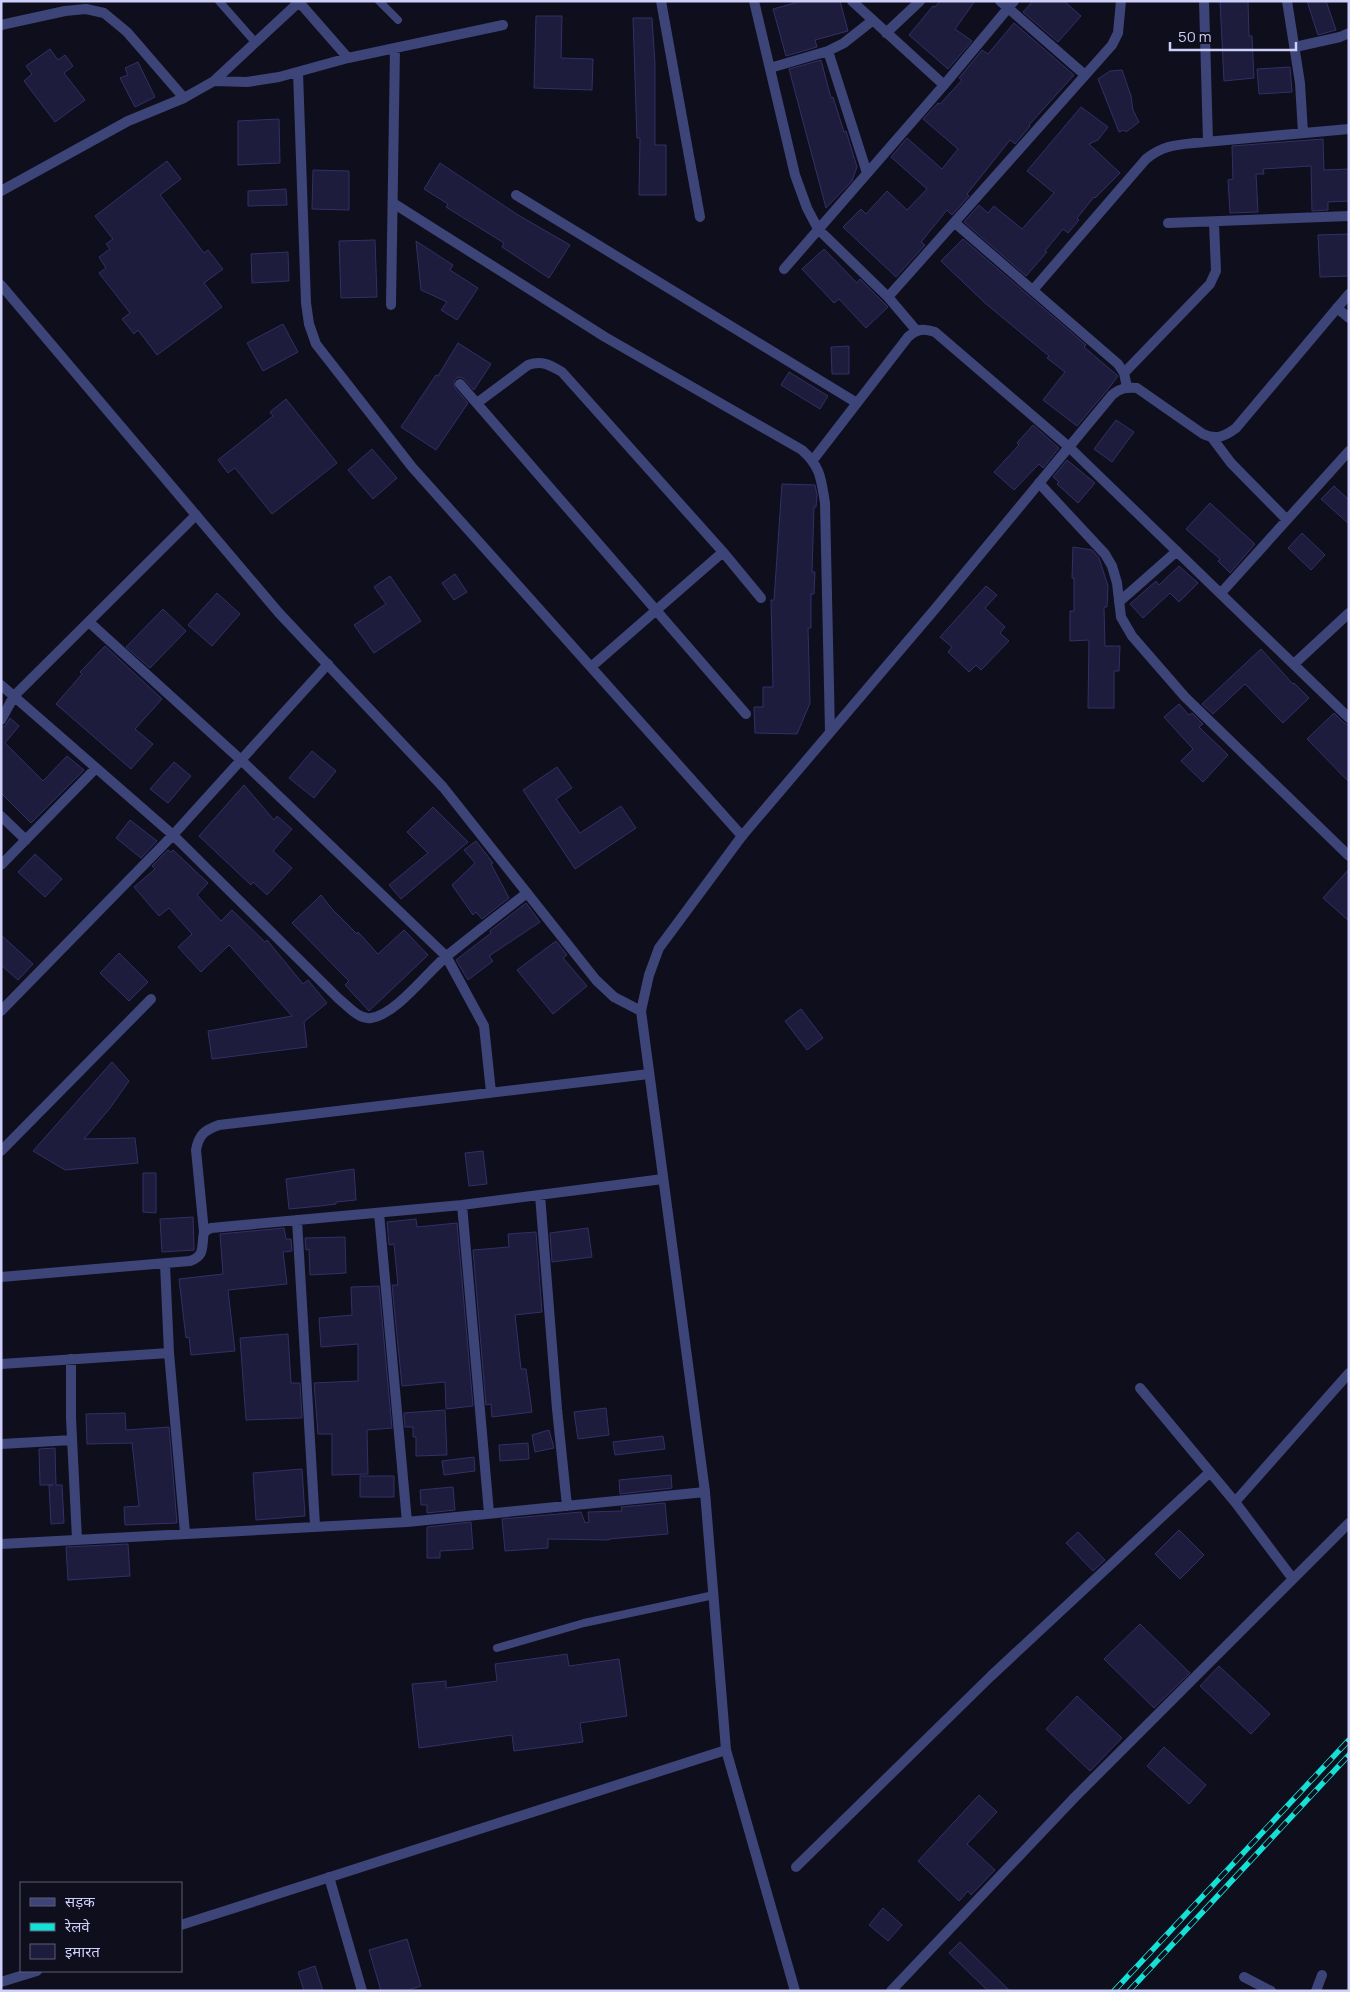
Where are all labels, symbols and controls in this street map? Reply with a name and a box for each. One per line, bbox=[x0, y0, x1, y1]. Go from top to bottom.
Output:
scale bar bbox=[1170, 20, 1296, 52]
text: 50 m bbox=[1178, 26, 1212, 47]
legend bbox=[20, 1882, 182, 1972]
text: सड़क bbox=[65, 1891, 95, 1912]
text: रेलवे bbox=[64, 1916, 90, 1937]
text: इमारत bbox=[65, 1941, 100, 1962]

